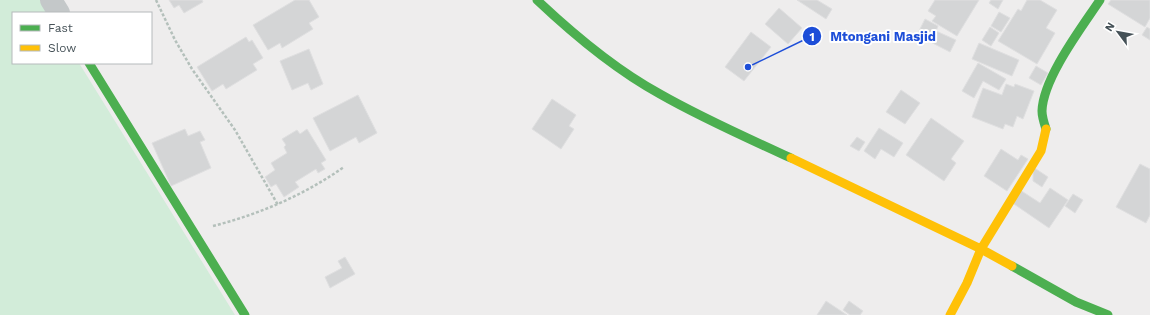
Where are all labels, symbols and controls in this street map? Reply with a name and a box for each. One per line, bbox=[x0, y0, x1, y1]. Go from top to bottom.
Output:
legend bbox=[12, 12, 152, 64]
north arrow bbox=[1098, 12, 1138, 52]
text: N bbox=[1102, 20, 1118, 34]
text: Fast bbox=[48, 21, 73, 35]
callout: Mtongani Masjid bbox=[802, 24, 944, 49]
text: Mtongani Masjid bbox=[830, 29, 936, 44]
text: 1 bbox=[809, 30, 815, 44]
text: Slow bbox=[48, 41, 76, 55]

